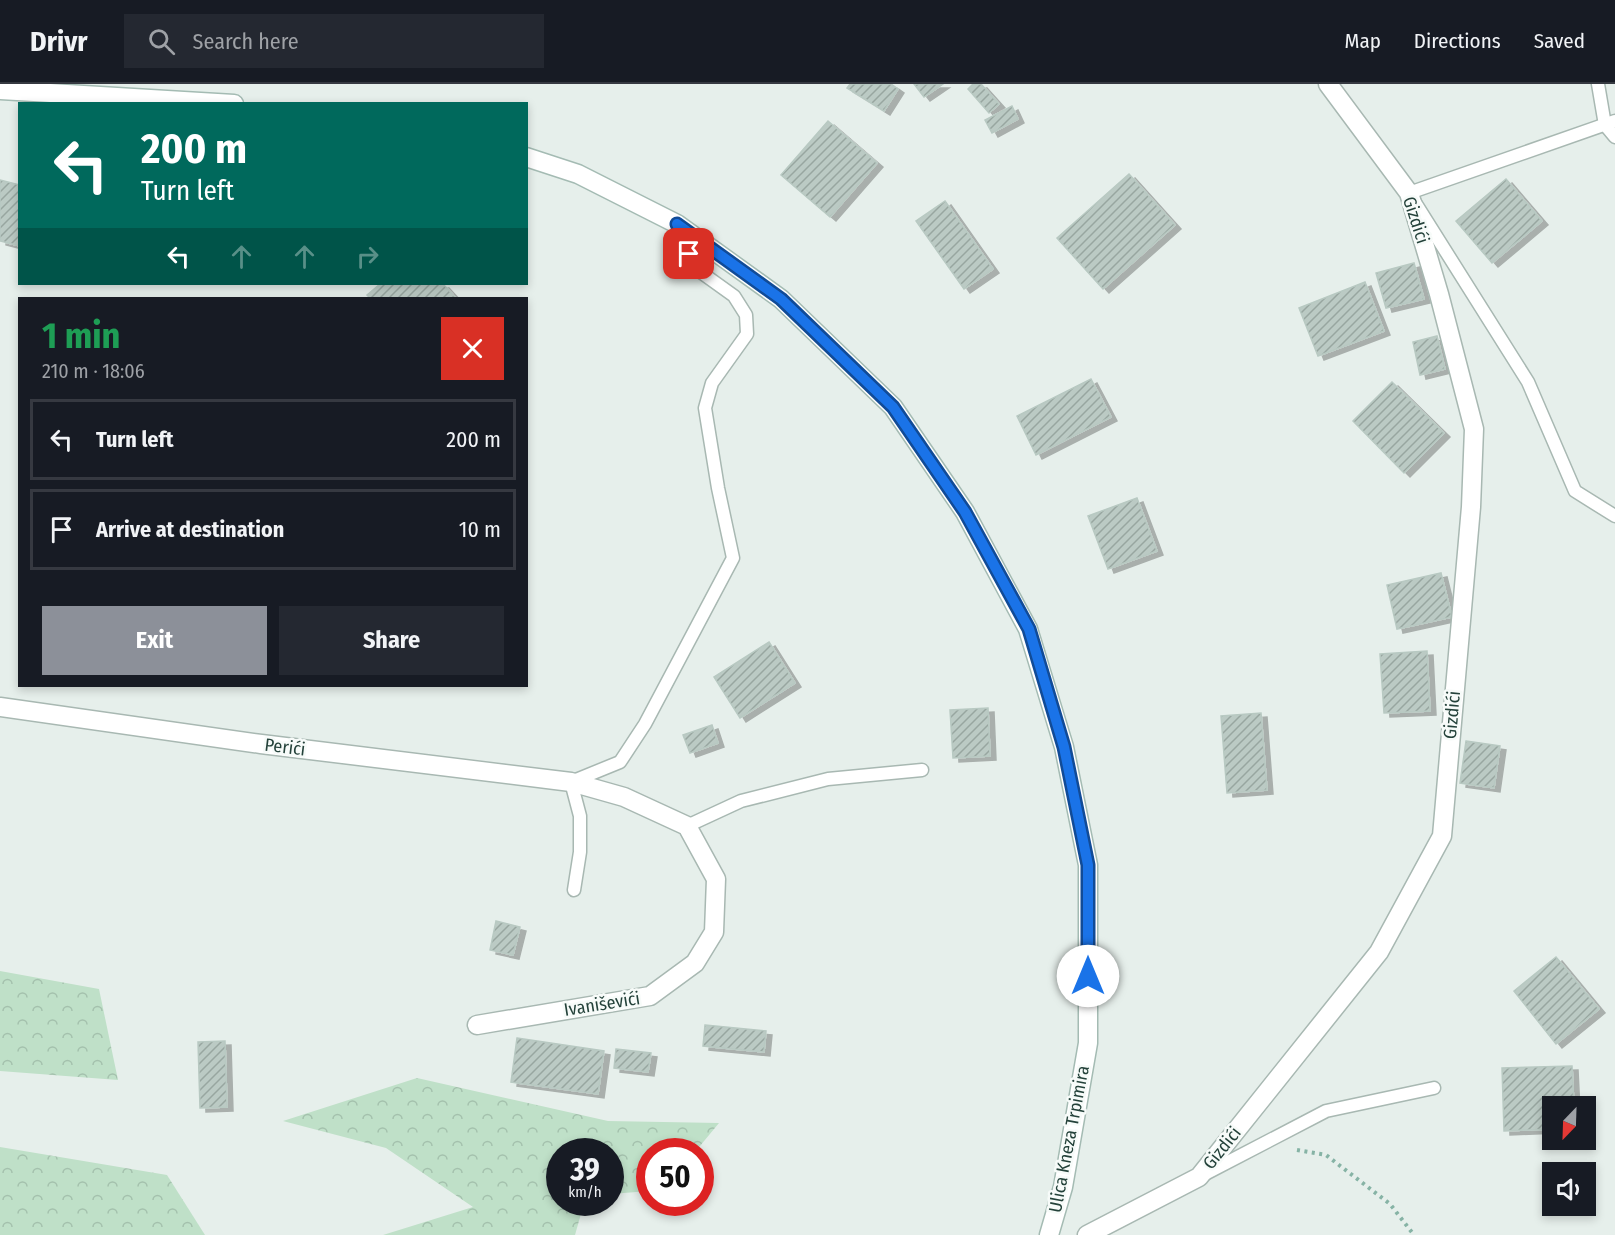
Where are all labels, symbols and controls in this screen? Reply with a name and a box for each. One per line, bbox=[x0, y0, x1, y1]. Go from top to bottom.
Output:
search box bbox=[124, 14, 544, 68]
text: Drivr bbox=[30, 25, 88, 58]
icon: search bbox=[145, 25, 178, 58]
text: Search here bbox=[193, 28, 299, 55]
text: Map bbox=[1344, 28, 1381, 54]
text: Directions bbox=[1414, 28, 1501, 54]
text: Saved bbox=[1534, 28, 1585, 54]
text: 200 m bbox=[141, 124, 247, 174]
icon: left bbox=[42, 126, 120, 204]
text: Turn left bbox=[141, 175, 234, 207]
street label: Gizdići bbox=[1398, 194, 1434, 246]
pin bbox=[663, 228, 714, 279]
icon: arrive bbox=[672, 237, 705, 270]
icon: left bbox=[162, 240, 195, 273]
icon: ahead bbox=[225, 240, 258, 273]
icon: ahead bbox=[288, 240, 321, 273]
icon: right bbox=[351, 240, 384, 273]
text: 1 min bbox=[42, 314, 120, 358]
button: close bbox=[441, 317, 504, 380]
text: 210 m · 18:06 bbox=[42, 359, 145, 383]
icon: left bbox=[45, 423, 78, 456]
text: Turn left bbox=[96, 426, 174, 453]
text: 200 m bbox=[446, 426, 501, 453]
icon: arrive bbox=[45, 513, 78, 546]
text: Arrive at destination bbox=[96, 516, 284, 543]
text: 10 m bbox=[459, 516, 501, 543]
button: Exit bbox=[42, 606, 267, 675]
button: Share bbox=[279, 606, 504, 675]
street label: Gizdići bbox=[1439, 690, 1465, 740]
street label: Perići bbox=[263, 734, 307, 760]
position arrow bbox=[1056, 944, 1120, 1008]
street label: Ivaniševići bbox=[562, 987, 642, 1021]
street label: Ulica Kneza Trpimira bbox=[1044, 1063, 1094, 1214]
north arrow bbox=[1542, 1096, 1596, 1150]
map controls bbox=[1542, 1096, 1596, 1216]
street label: Gizdići bbox=[1198, 1122, 1246, 1174]
speed limit sign: 50 bbox=[636, 1138, 714, 1216]
text: 39 bbox=[570, 1152, 600, 1188]
button: sound bbox=[1542, 1162, 1596, 1216]
text: km/h bbox=[568, 1183, 602, 1201]

